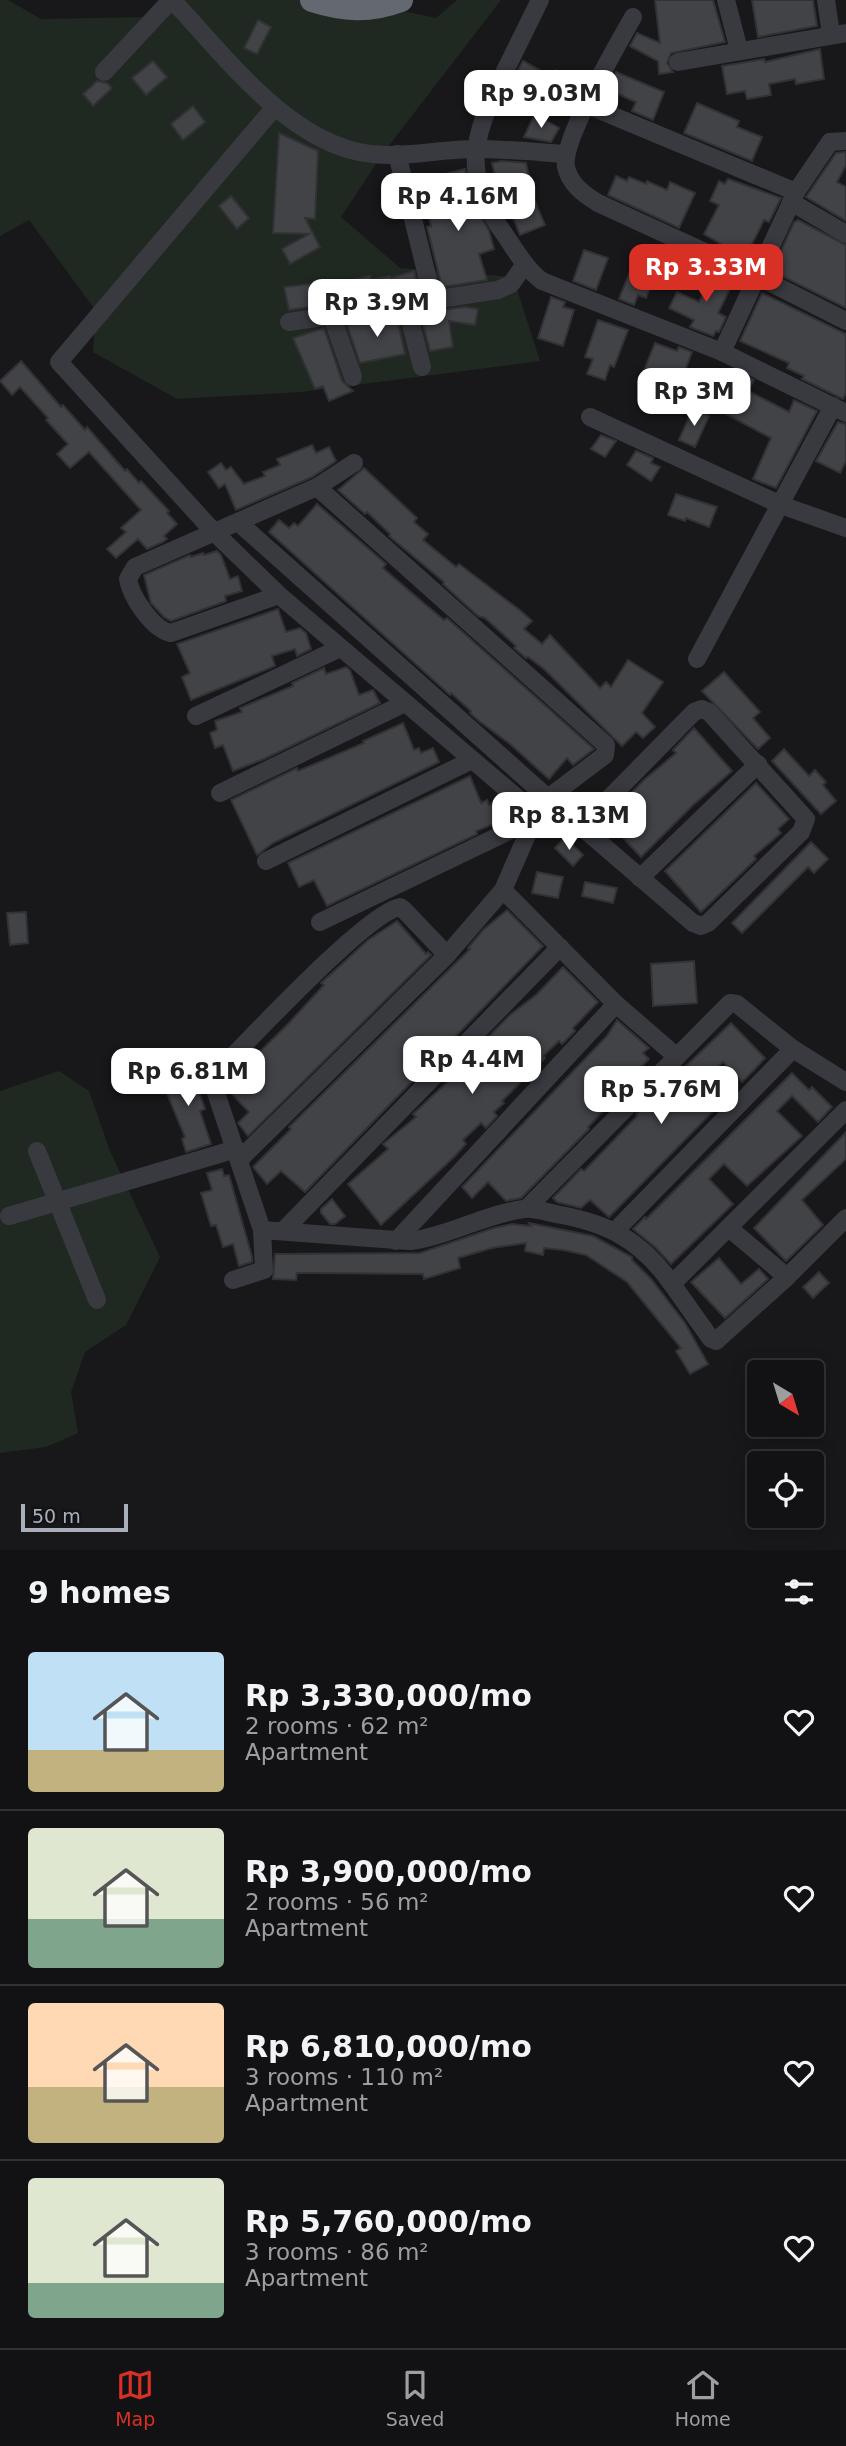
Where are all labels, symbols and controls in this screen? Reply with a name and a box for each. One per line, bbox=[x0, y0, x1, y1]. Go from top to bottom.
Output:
pin: Rp 9.03M bbox=[469, 71, 613, 130]
text: Rp 9.03M bbox=[480, 80, 602, 106]
pin: Rp 4.16M bbox=[386, 174, 530, 233]
text: Rp 4.16M bbox=[397, 183, 519, 209]
pin: Rp 3.33M bbox=[634, 244, 778, 304]
text: Rp 3.33M bbox=[645, 254, 767, 280]
pin: Rp 3.9M bbox=[312, 280, 442, 339]
text: Rp 3.9M bbox=[324, 289, 430, 315]
pin: Rp 3M bbox=[645, 368, 743, 428]
text: Rp 3M bbox=[653, 378, 735, 404]
pin: Rp 8.13M bbox=[497, 792, 641, 852]
text: Rp 8.13M bbox=[508, 802, 630, 828]
pin: Rp 4.4M bbox=[407, 1036, 537, 1096]
text: Rp 4.4M bbox=[419, 1046, 525, 1072]
pin: Rp 6.81M bbox=[116, 1048, 260, 1108]
text: Rp 6.81M bbox=[127, 1058, 249, 1084]
pin: Rp 5.76M bbox=[589, 1066, 733, 1126]
text: Rp 5.76M bbox=[600, 1076, 722, 1102]
north arrow bbox=[747, 1360, 824, 1437]
map controls bbox=[747, 1360, 824, 1528]
button: locate bbox=[747, 1451, 824, 1528]
scale bar bbox=[21, 1501, 128, 1533]
text: 50 m bbox=[32, 1505, 81, 1527]
icon: filters bbox=[780, 1573, 818, 1611]
text: 9 homes bbox=[28, 1575, 171, 1610]
text: Rp 3,330,000/mo bbox=[245, 1678, 532, 1713]
icon: home bbox=[84, 1680, 168, 1764]
icon: heart bbox=[780, 1703, 818, 1741]
text: 2 rooms · 62 m² bbox=[245, 1713, 429, 1739]
text: Apartment bbox=[245, 1739, 368, 1765]
text: Rp 3,900,000/mo bbox=[245, 1854, 532, 1889]
icon: home bbox=[84, 1856, 168, 1940]
icon: heart bbox=[780, 1879, 818, 1917]
text: 2 rooms · 56 m² bbox=[245, 1889, 429, 1915]
text: Apartment bbox=[245, 1915, 368, 1941]
text: Rp 6,810,000/mo bbox=[245, 2029, 532, 2064]
icon: home bbox=[84, 2031, 168, 2115]
icon: heart bbox=[780, 2054, 818, 2092]
text: 3 rooms · 110 m² bbox=[245, 2064, 443, 2090]
text: Apartment bbox=[245, 2090, 368, 2116]
text: Rp 5,760,000/mo bbox=[245, 2204, 532, 2239]
icon: home bbox=[84, 2206, 168, 2290]
icon: heart bbox=[780, 2229, 818, 2267]
text: 3 rooms · 86 m² bbox=[245, 2239, 429, 2265]
text: Apartment bbox=[245, 2265, 368, 2291]
tab: Map bbox=[115, 2366, 155, 2430]
tab: Saved bbox=[386, 2366, 444, 2430]
tab: Home bbox=[675, 2366, 731, 2430]

